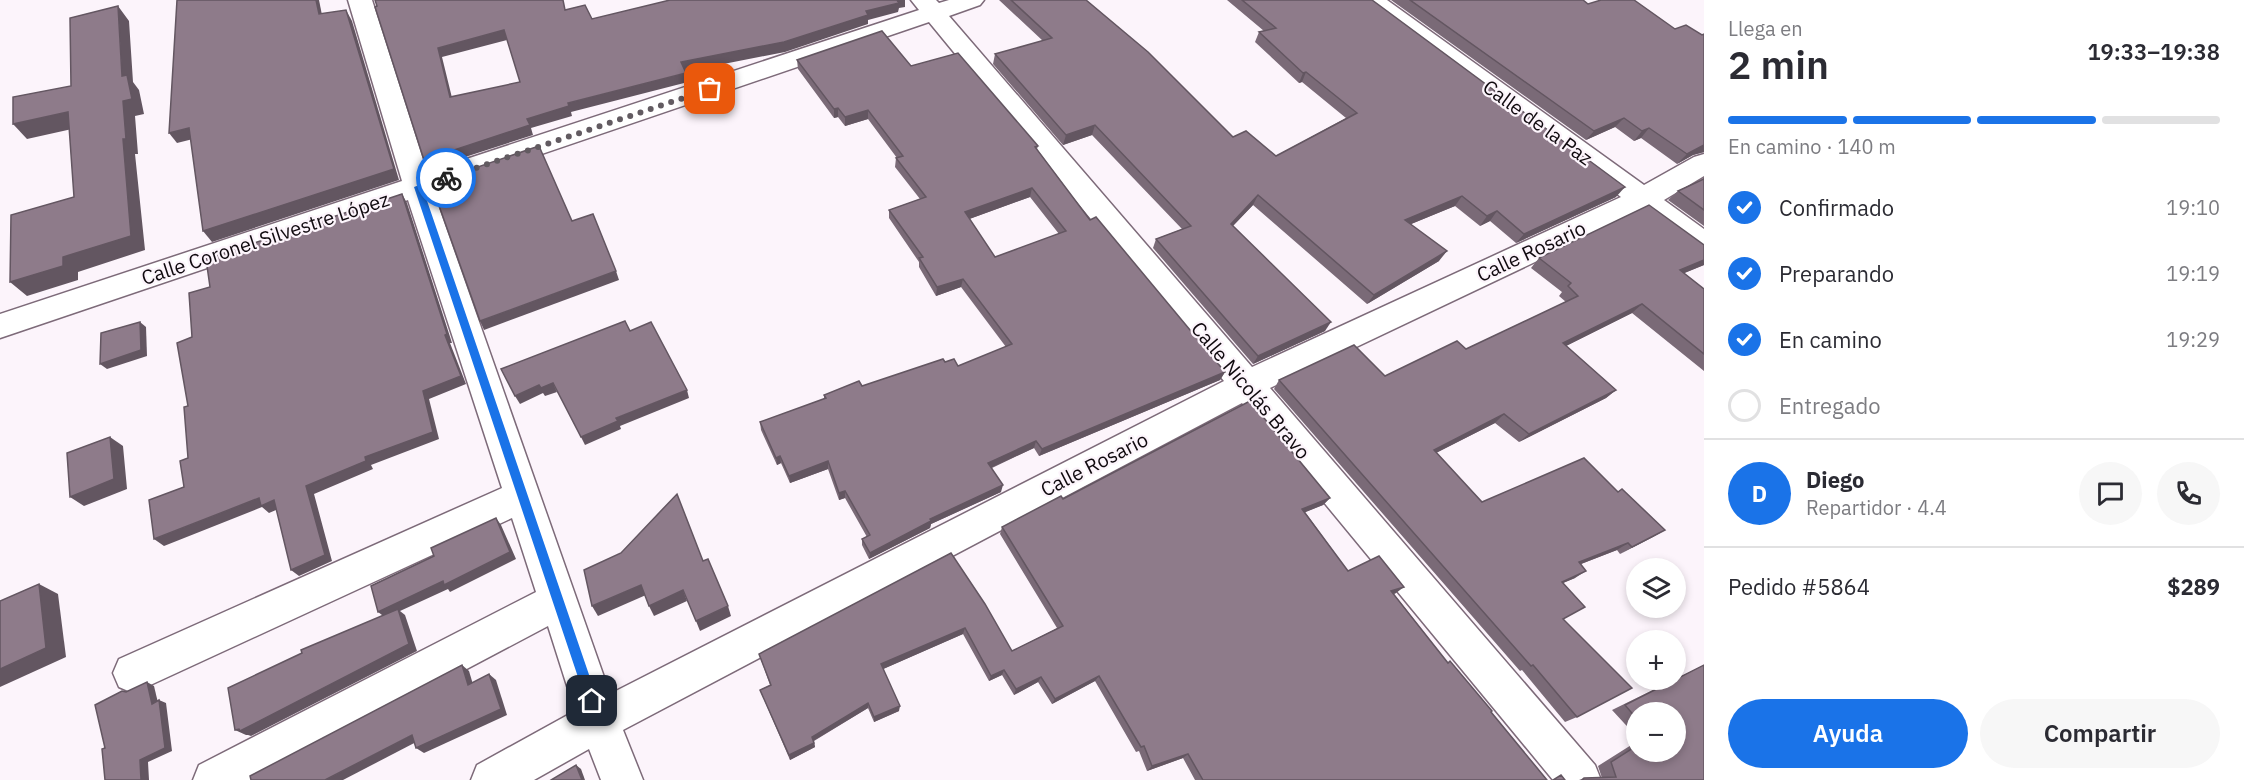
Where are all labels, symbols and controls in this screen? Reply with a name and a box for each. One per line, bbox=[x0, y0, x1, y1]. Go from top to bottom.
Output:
text: Llega en bbox=[1728, 15, 1803, 42]
text: 19:33–19:38 bbox=[2087, 37, 2220, 66]
text: 2 min bbox=[1728, 39, 1829, 90]
pin bbox=[684, 63, 735, 114]
icon: bag bbox=[693, 72, 726, 105]
street label: Calle de la Paz bbox=[1478, 73, 1598, 171]
text: En camino · 140 m bbox=[1728, 133, 1896, 160]
courier bbox=[416, 148, 476, 208]
icon: bike bbox=[430, 162, 463, 195]
street label: Calle Coronel Silvestre López bbox=[138, 185, 392, 291]
icon: check bbox=[1728, 191, 1761, 224]
text: Confirmado bbox=[1779, 193, 1894, 222]
text: 19:10 bbox=[2166, 194, 2220, 221]
street label: Calle Rosario bbox=[1472, 214, 1590, 288]
icon: check bbox=[1728, 257, 1761, 290]
text: Preparando bbox=[1779, 259, 1894, 288]
text: 19:19 bbox=[2166, 260, 2220, 287]
street label: Calle Nicolás Bravo bbox=[1185, 315, 1317, 465]
icon: check bbox=[1728, 323, 1761, 356]
text: En camino bbox=[1779, 325, 1882, 354]
text: 19:29 bbox=[2166, 326, 2220, 353]
text: Entregado bbox=[1779, 391, 1880, 420]
street label: Calle Rosario bbox=[1036, 425, 1152, 503]
button: chat bbox=[2079, 462, 2142, 525]
button: phone bbox=[2157, 462, 2220, 525]
text: Diego bbox=[1806, 465, 1864, 494]
text: D bbox=[1752, 479, 1767, 508]
text: Repartidor · 4.4 bbox=[1806, 494, 1947, 521]
map controls bbox=[1626, 558, 1686, 762]
button: layers bbox=[1626, 558, 1686, 618]
text: Pedido #5864 bbox=[1728, 572, 1870, 601]
text: $289 bbox=[2167, 572, 2220, 601]
button: + bbox=[1626, 630, 1686, 690]
pin bbox=[566, 675, 617, 726]
icon: home bbox=[575, 684, 608, 717]
button: Ayuda bbox=[1728, 699, 1968, 768]
button: Compartir bbox=[1980, 699, 2220, 768]
button: − bbox=[1626, 702, 1686, 762]

